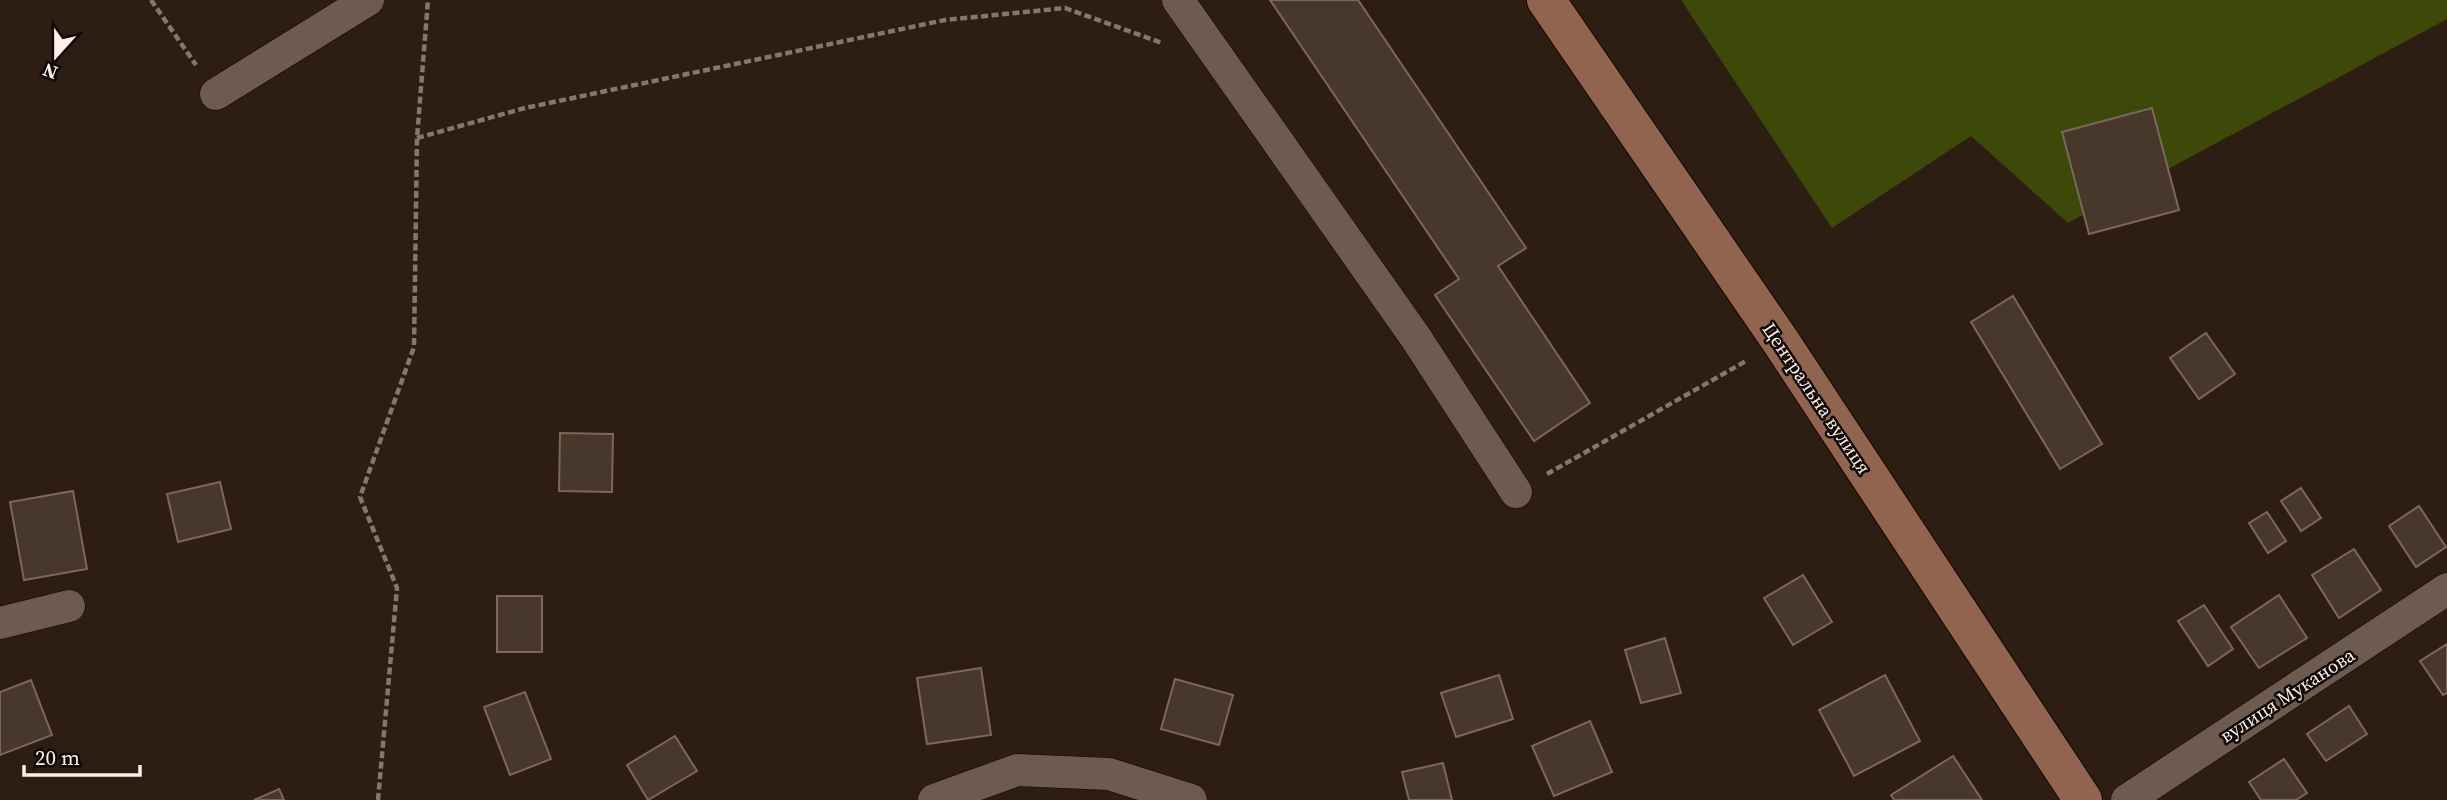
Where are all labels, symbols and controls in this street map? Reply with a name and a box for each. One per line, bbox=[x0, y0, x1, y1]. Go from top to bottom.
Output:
north arrow bbox=[21, 21, 91, 91]
text: N bbox=[39, 57, 61, 86]
street label: Центральна вулиця bbox=[1757, 317, 1877, 479]
street label: вулиця Муканова bbox=[2214, 641, 2360, 748]
scale bar bbox=[24, 734, 140, 778]
text: 20 m bbox=[35, 743, 80, 772]

